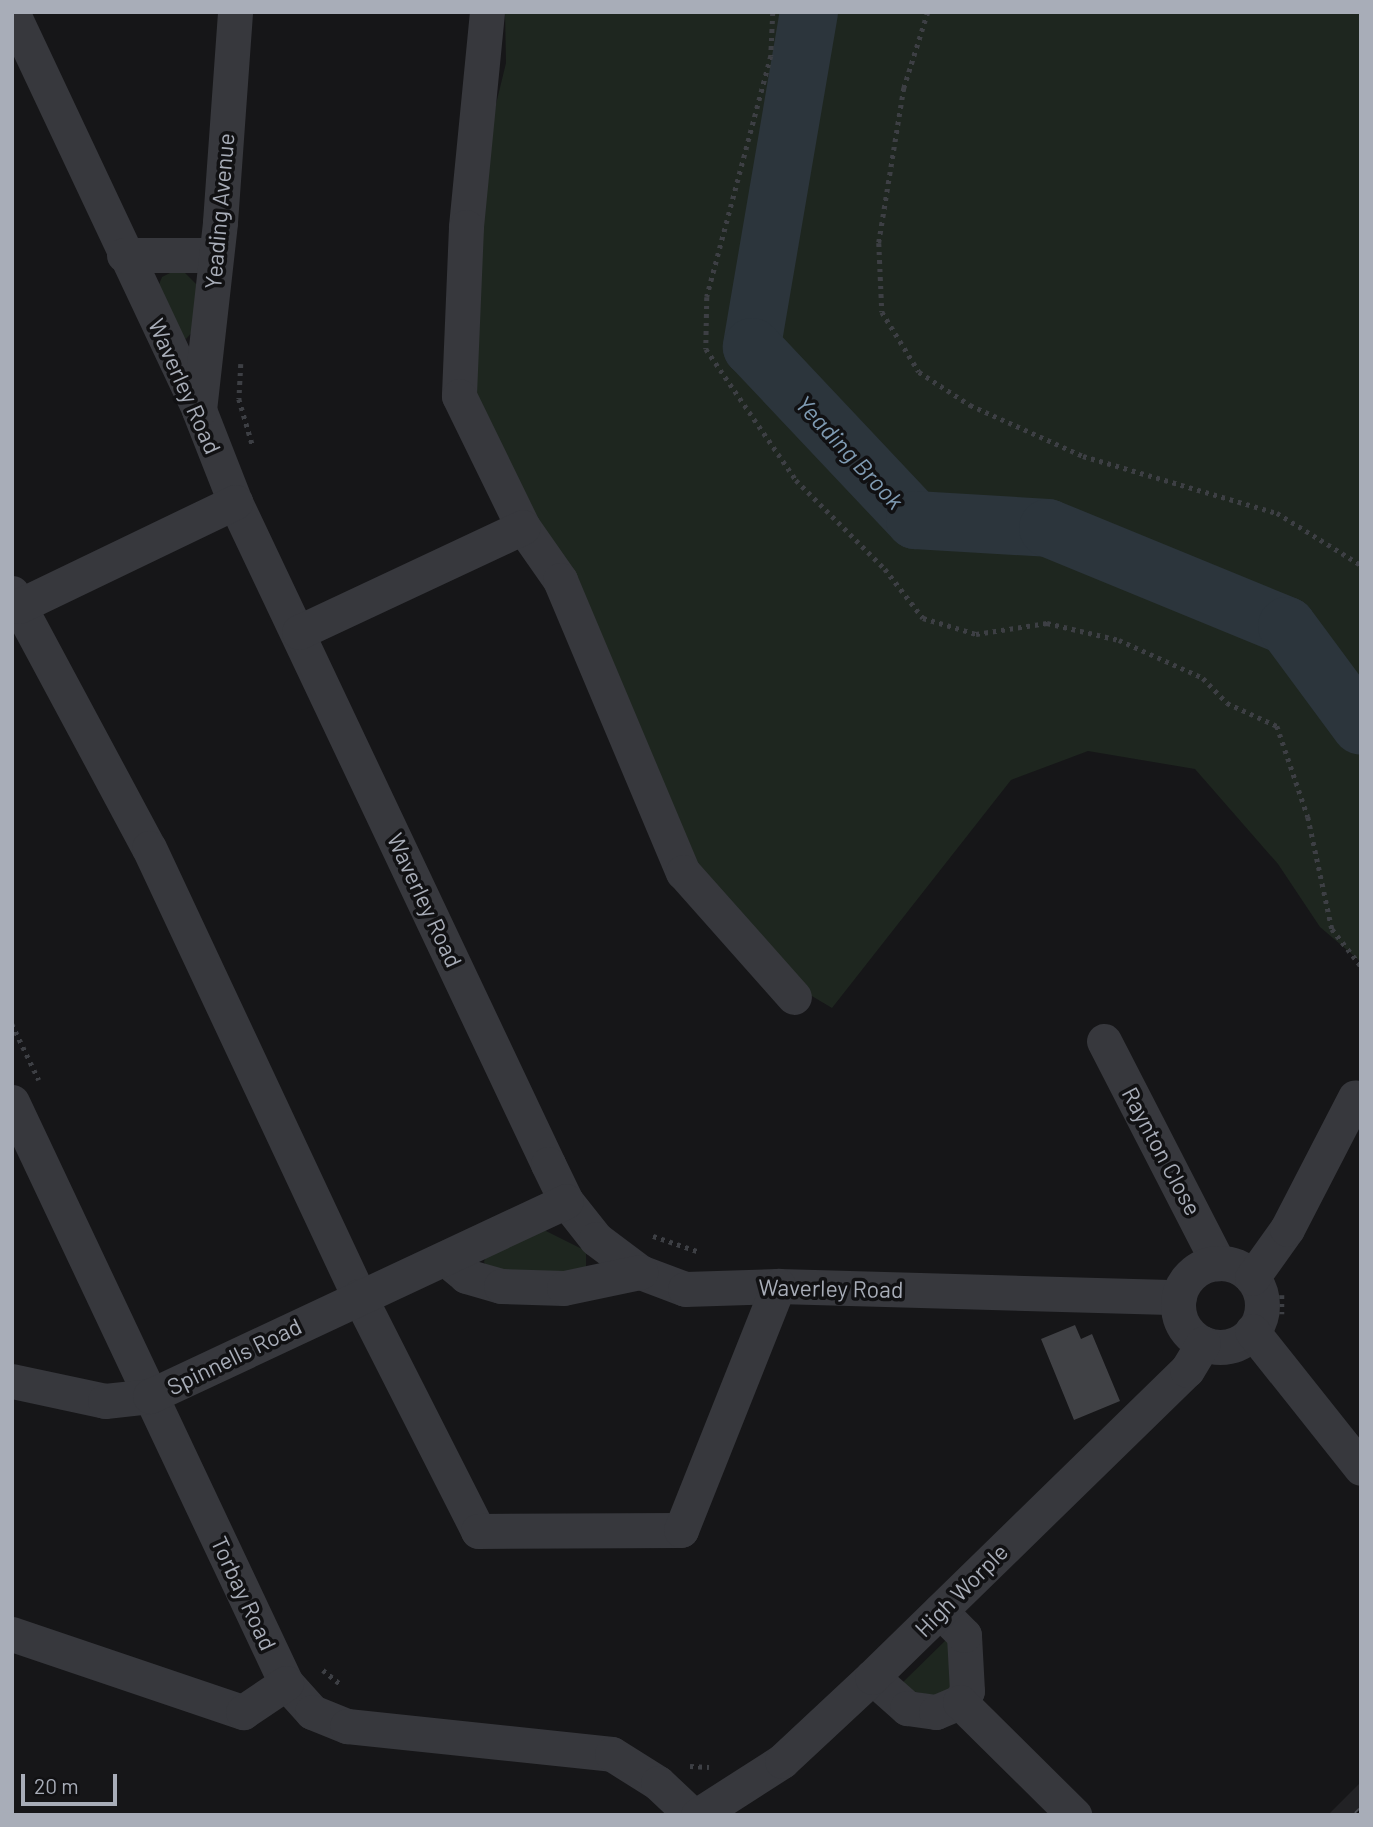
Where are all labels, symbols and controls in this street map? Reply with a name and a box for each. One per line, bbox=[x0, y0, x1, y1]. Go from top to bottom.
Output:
street label: Yeading Avenue bbox=[198, 132, 240, 290]
street label: Waverley Road bbox=[143, 314, 227, 458]
water label: Yeading Brook bbox=[790, 389, 910, 515]
street label: Waverley Road bbox=[382, 828, 468, 972]
street label: Raynton Close bbox=[1117, 1082, 1207, 1220]
street label: Waverley Road bbox=[758, 1273, 904, 1303]
street label: Spinnells Road bbox=[162, 1312, 306, 1400]
street label: Torbay Road bbox=[206, 1532, 282, 1654]
street label: High Worple bbox=[909, 1538, 1013, 1642]
scale bar bbox=[24, 1760, 121, 1804]
text: 20 m bbox=[34, 1773, 79, 1798]

